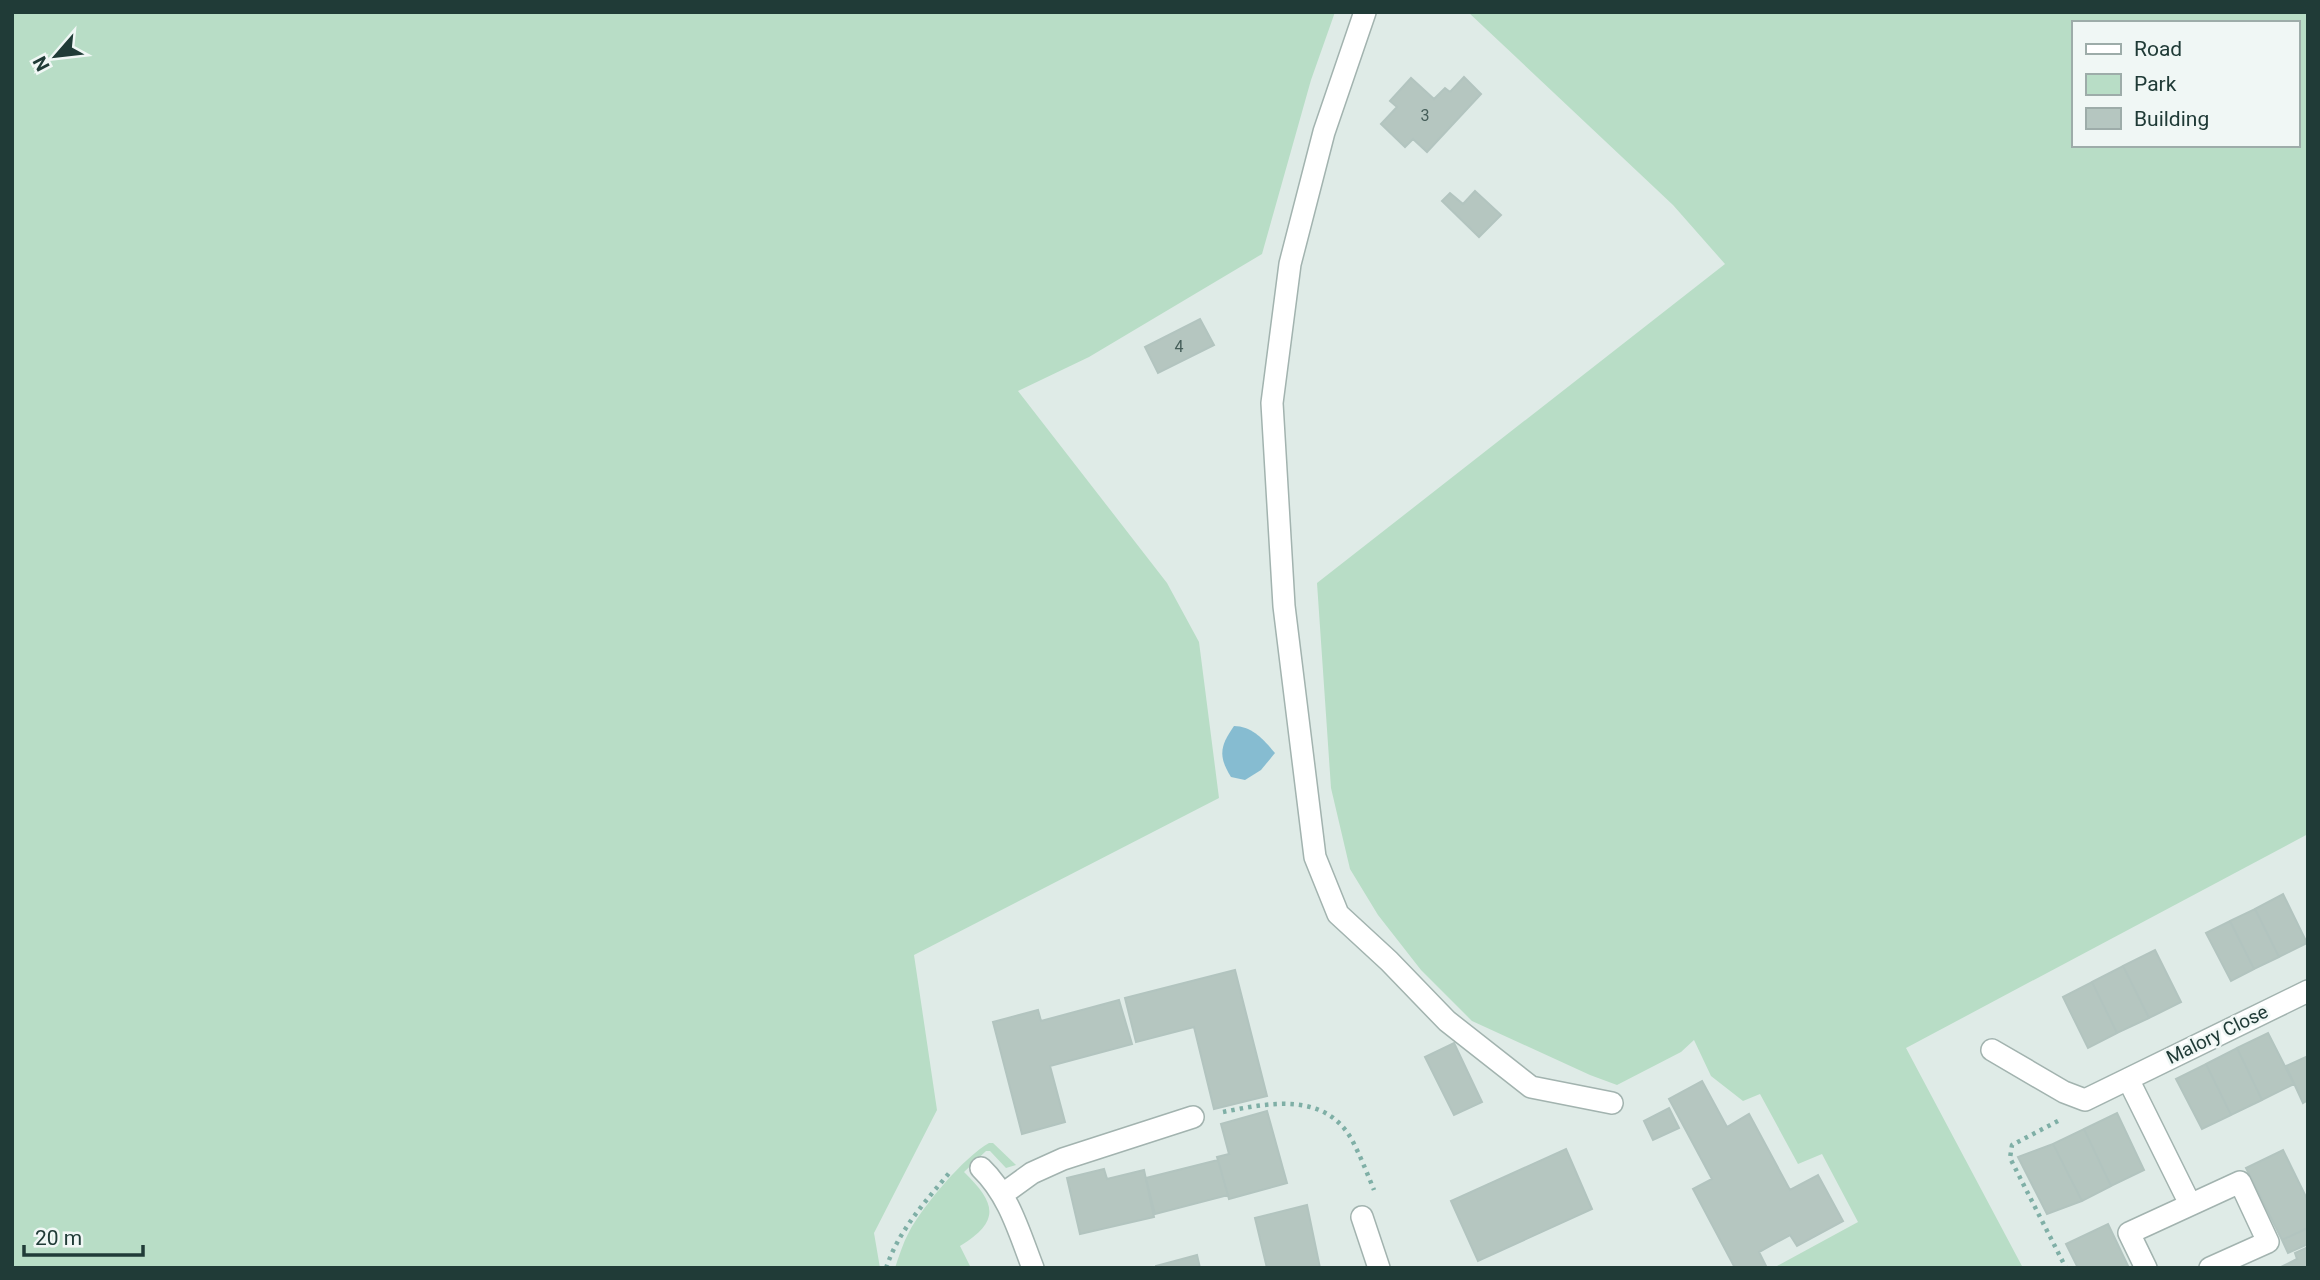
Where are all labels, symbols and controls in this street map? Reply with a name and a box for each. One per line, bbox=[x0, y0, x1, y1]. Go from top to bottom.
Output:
north arrow bbox=[21, 21, 91, 91]
legend bbox=[2072, 21, 2299, 147]
text: Road bbox=[2134, 37, 2182, 61]
text: N bbox=[28, 52, 55, 75]
text: Park bbox=[2134, 72, 2177, 96]
house number: 3 bbox=[1421, 106, 1430, 125]
text: Building bbox=[2134, 107, 2209, 131]
house number: 4 bbox=[1175, 337, 1184, 356]
street label: Malory Close bbox=[2163, 1000, 2272, 1069]
scale bar bbox=[24, 1214, 144, 1258]
text: 20 m bbox=[35, 1226, 82, 1250]

